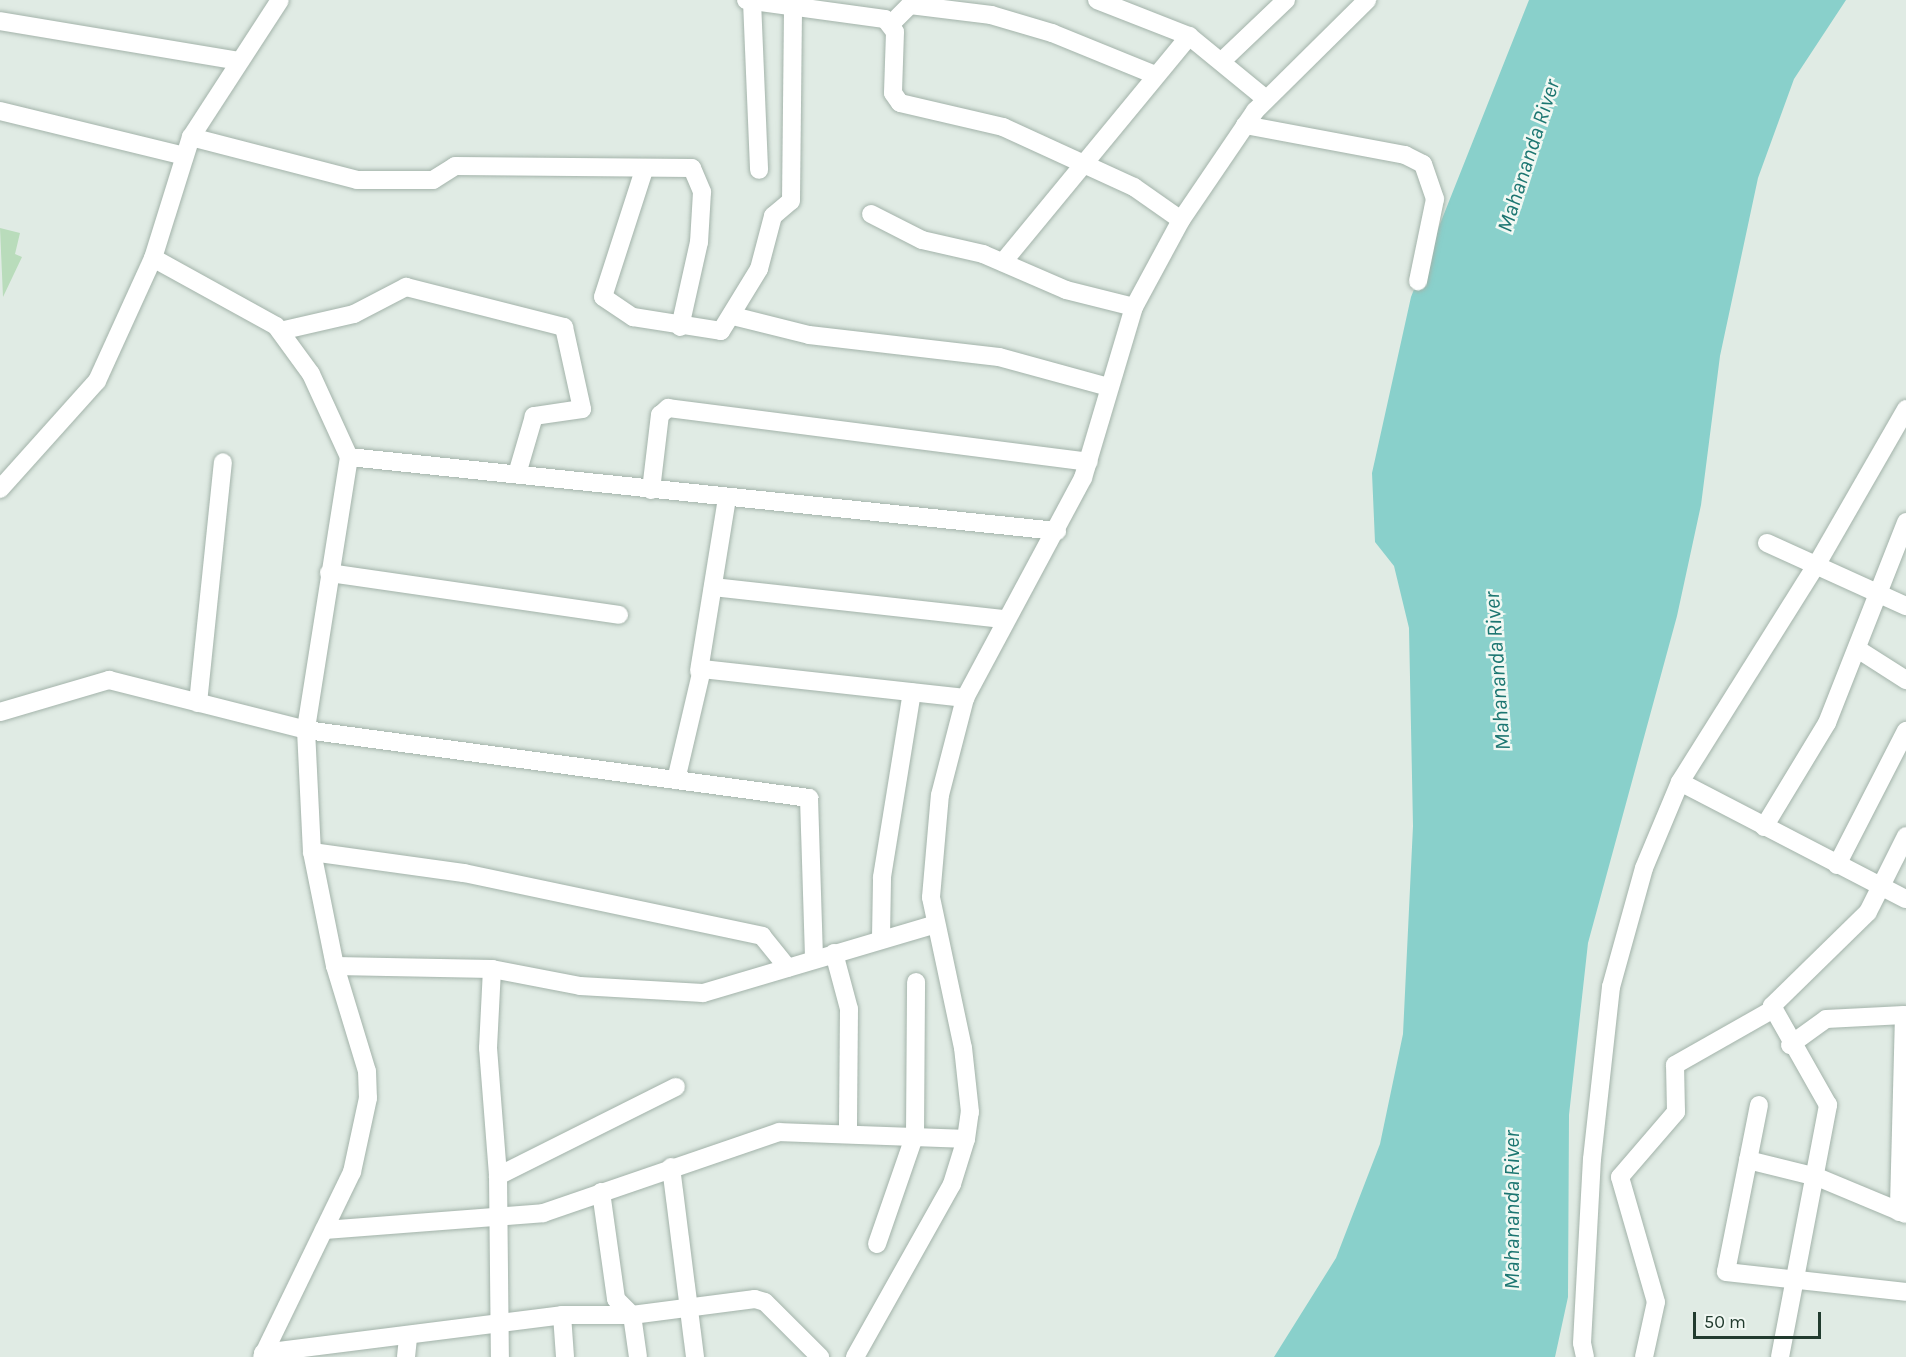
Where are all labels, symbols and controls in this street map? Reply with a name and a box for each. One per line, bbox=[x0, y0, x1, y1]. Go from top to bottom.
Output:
water label: Mahananda River bbox=[1492, 76, 1566, 236]
water label: Mahananda River bbox=[1479, 591, 1517, 751]
water label: Mahananda River bbox=[1500, 1130, 1526, 1290]
scale bar bbox=[1696, 1300, 1824, 1338]
text: 50 m bbox=[1704, 1311, 1746, 1333]

